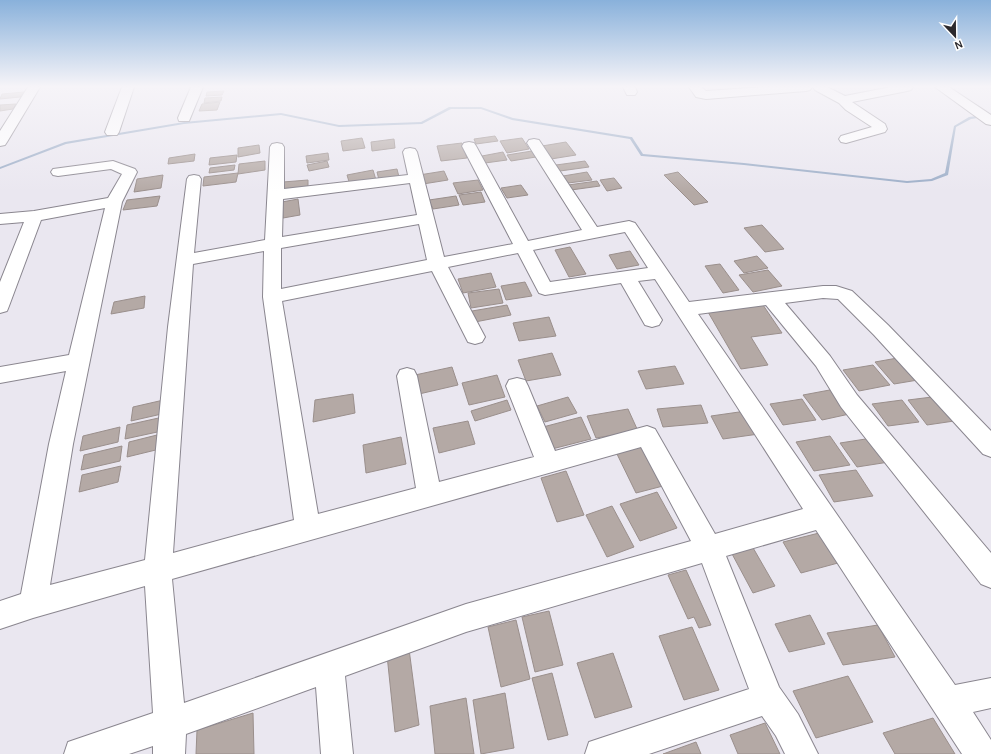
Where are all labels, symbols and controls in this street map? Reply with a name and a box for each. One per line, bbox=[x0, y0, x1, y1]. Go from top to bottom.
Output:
north arrow bbox=[935, 16, 975, 56]
text: N bbox=[952, 37, 965, 52]

